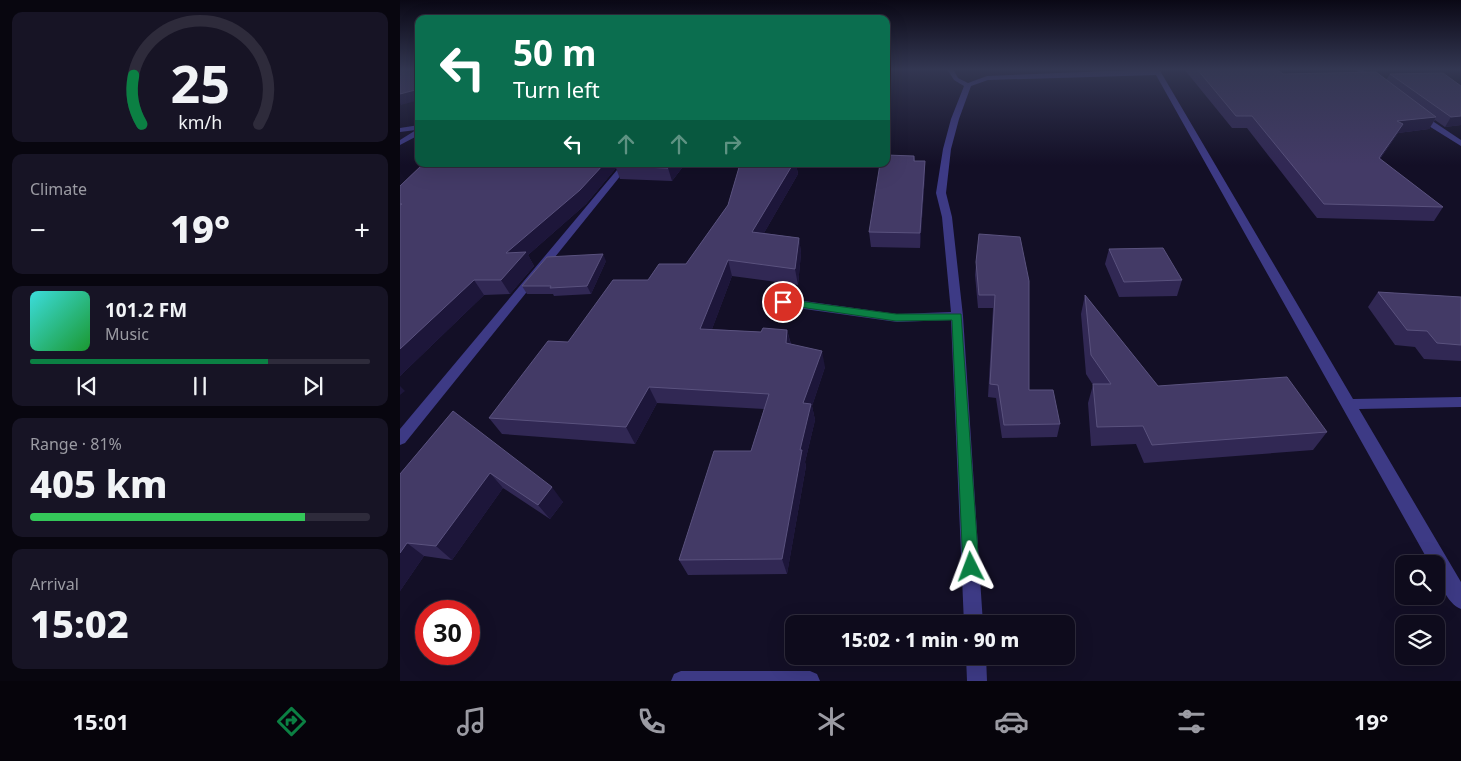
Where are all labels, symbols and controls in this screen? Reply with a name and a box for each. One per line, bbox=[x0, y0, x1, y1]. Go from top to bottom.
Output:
text: 50 m bbox=[513, 29, 596, 76]
icon: left bbox=[430, 35, 495, 100]
text: 25 bbox=[170, 47, 230, 118]
text: Turn left bbox=[513, 74, 600, 104]
text: km/h bbox=[178, 110, 222, 134]
icon: left bbox=[559, 130, 587, 158]
icon: ahead bbox=[612, 130, 640, 158]
icon: ahead bbox=[665, 130, 693, 158]
icon: right bbox=[718, 130, 746, 158]
text: Climate bbox=[30, 178, 87, 200]
text: 19° bbox=[170, 202, 230, 254]
text: − bbox=[30, 210, 46, 248]
text: + bbox=[354, 210, 370, 248]
pin bbox=[762, 281, 804, 323]
icon: arrive bbox=[769, 288, 797, 316]
text: 101.2 FM bbox=[105, 297, 187, 323]
text: Music bbox=[105, 323, 149, 345]
icon: previous bbox=[73, 372, 101, 400]
icon: pause bbox=[186, 372, 214, 400]
icon: next bbox=[299, 372, 327, 400]
text: Range · 81% bbox=[30, 433, 122, 455]
text: 405 km bbox=[30, 457, 168, 509]
position arrow bbox=[944, 540, 996, 592]
map controls bbox=[1395, 555, 1445, 665]
button: search bbox=[1395, 555, 1445, 605]
text: Arrival bbox=[30, 573, 79, 595]
text: 15:02 bbox=[30, 597, 129, 649]
speed limit sign: 30 bbox=[415, 600, 480, 665]
button: layers bbox=[1395, 615, 1445, 665]
text: 15:02 · 1 min · 90 m bbox=[841, 627, 1019, 653]
icon: directions bbox=[274, 704, 309, 739]
icon: music bbox=[454, 704, 489, 739]
icon: phone bbox=[634, 704, 669, 739]
icon: climate bbox=[814, 704, 849, 739]
icon: car bbox=[994, 704, 1029, 739]
icon: filters bbox=[1174, 704, 1209, 739]
text: 15:01 bbox=[72, 706, 129, 736]
text: 19° bbox=[1354, 706, 1388, 736]

